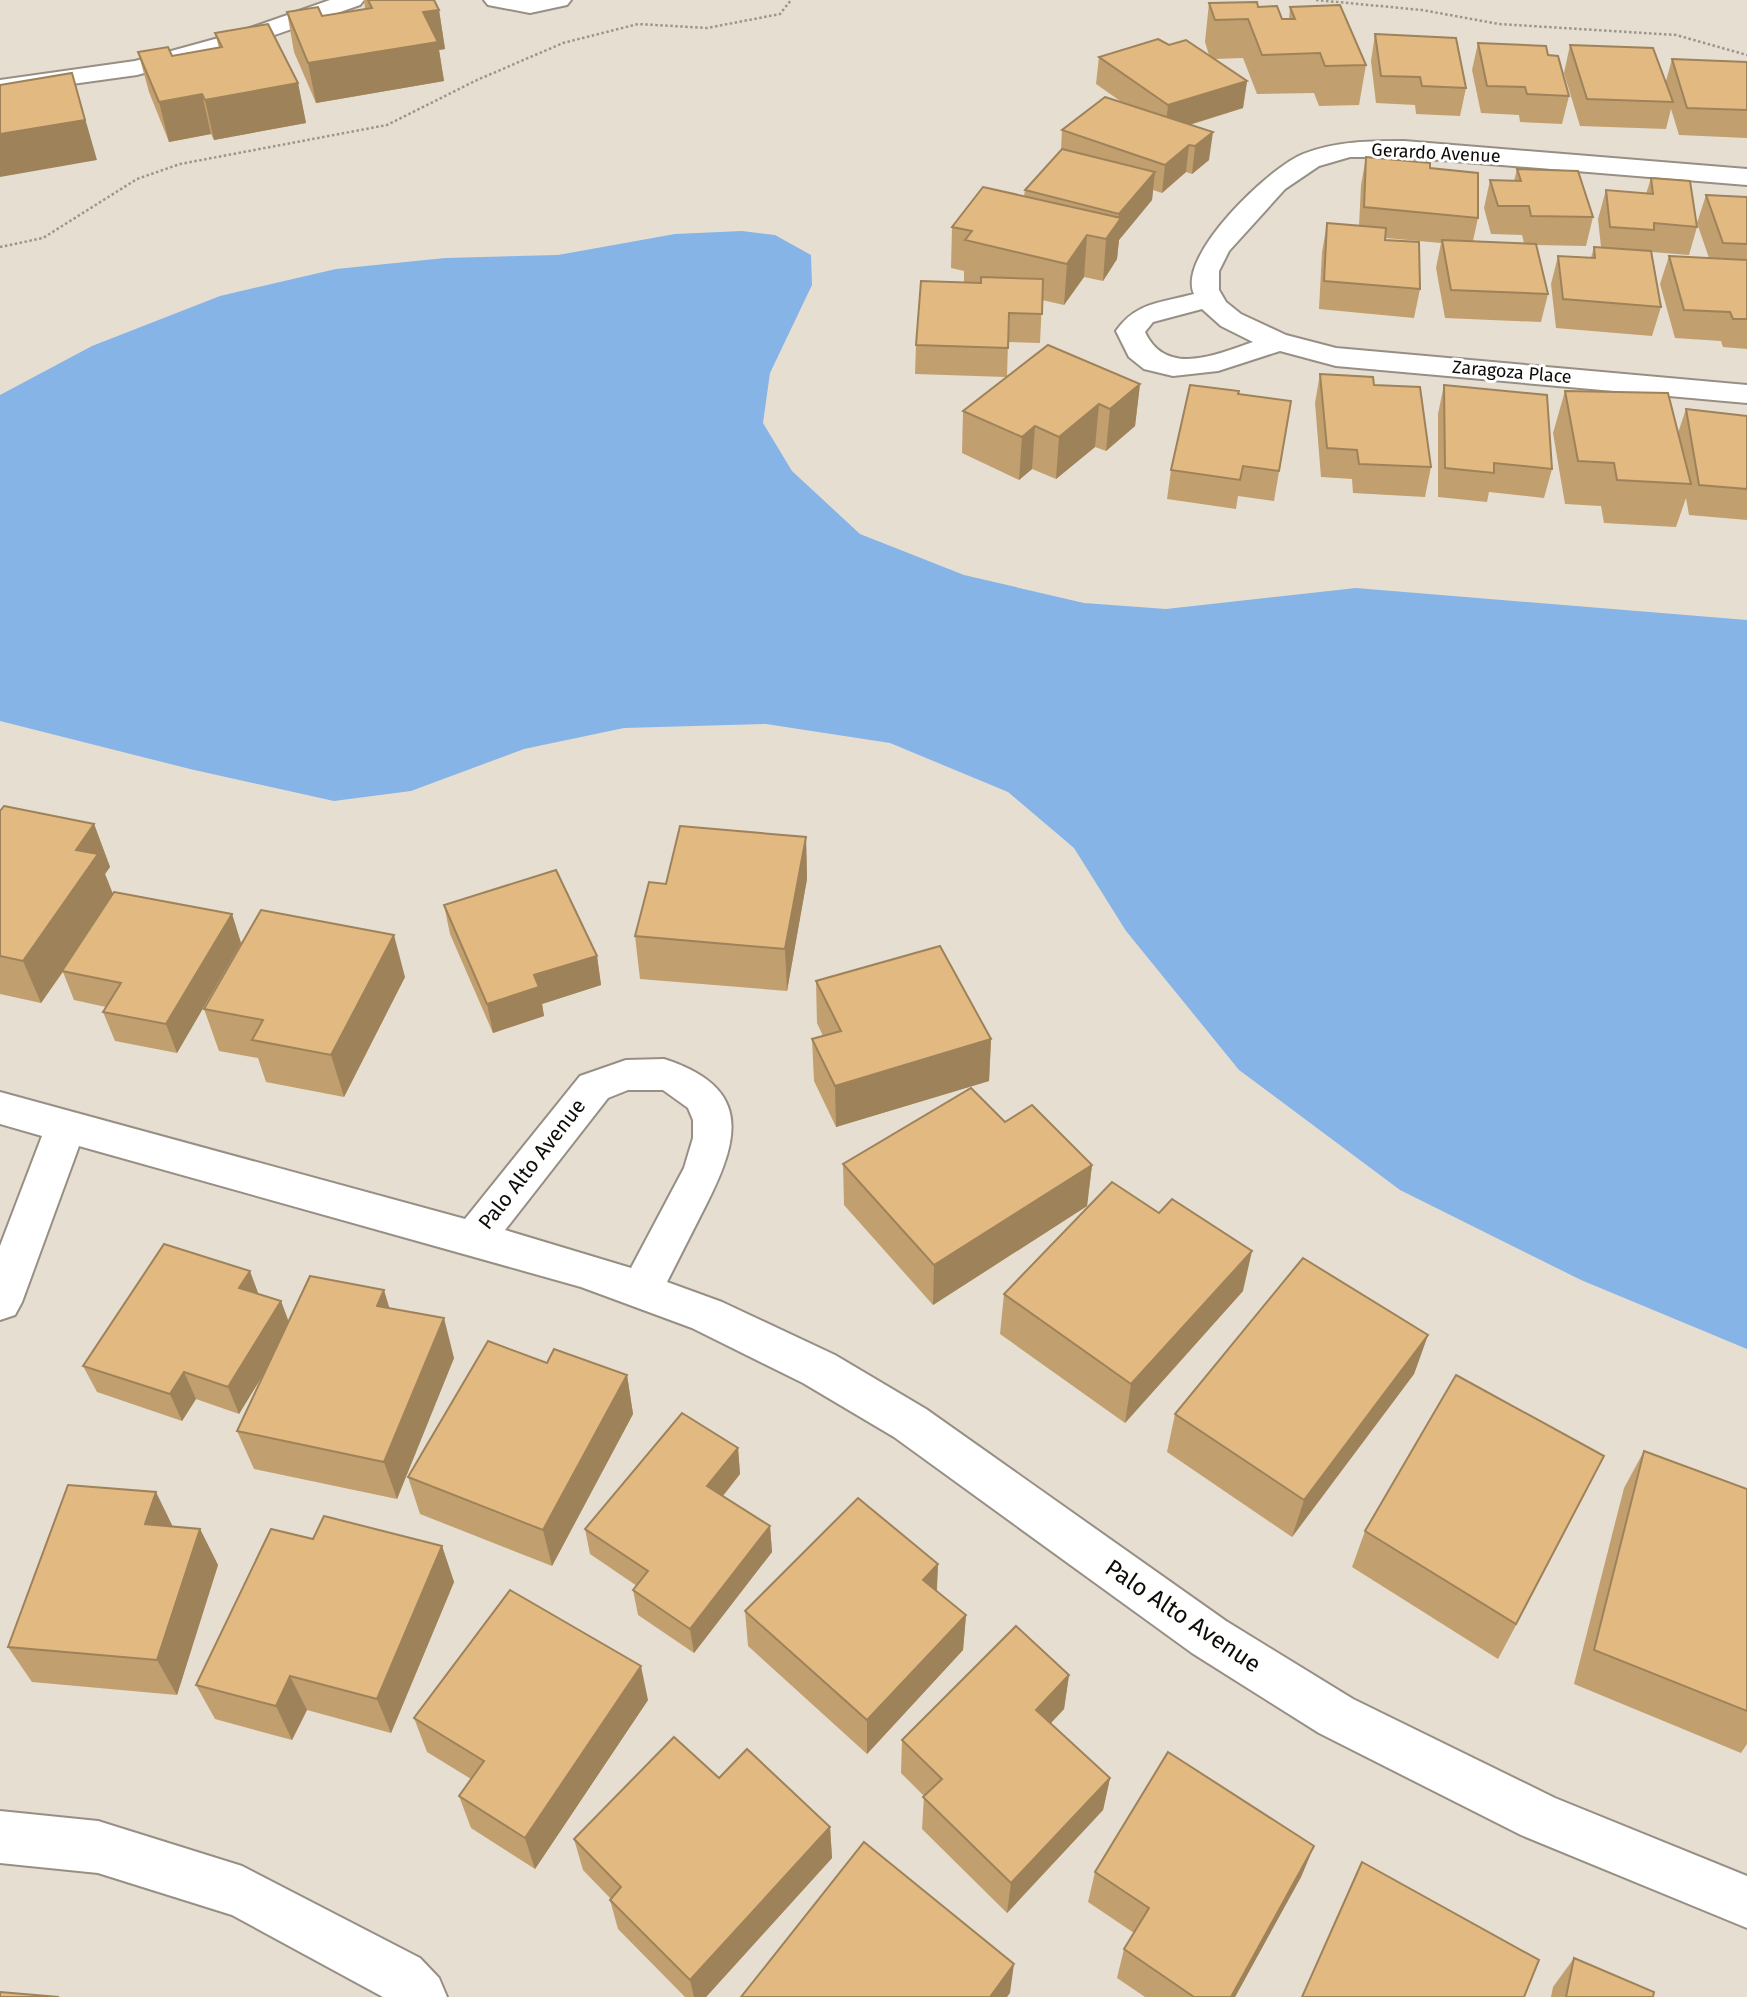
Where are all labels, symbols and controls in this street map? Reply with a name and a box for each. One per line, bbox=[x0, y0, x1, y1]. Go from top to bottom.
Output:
street label: Gerardo Avenue bbox=[1371, 139, 1501, 167]
street label: Zaragoza Place bbox=[1451, 356, 1573, 388]
street label: Palo Alto Avenue bbox=[473, 1093, 591, 1235]
street label: Palo Alto Avenue bbox=[1100, 1554, 1266, 1678]

